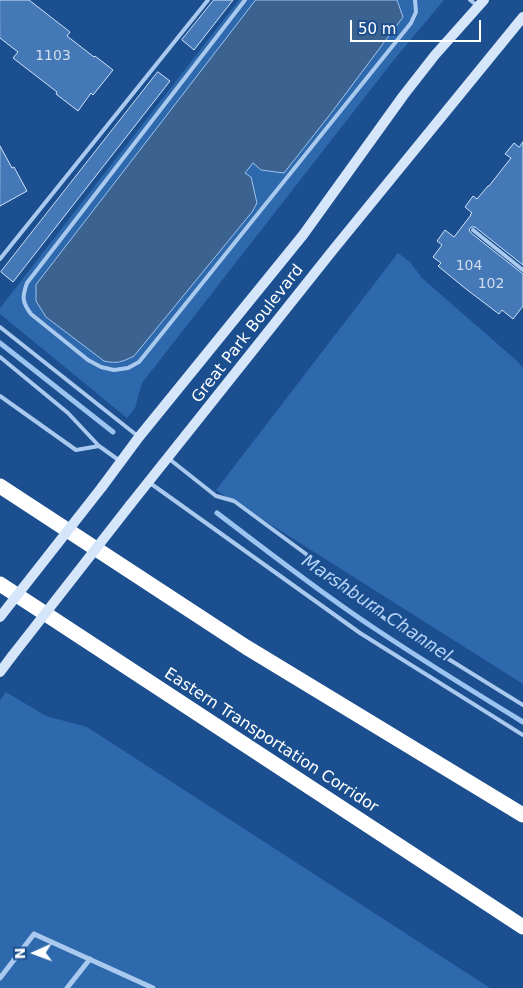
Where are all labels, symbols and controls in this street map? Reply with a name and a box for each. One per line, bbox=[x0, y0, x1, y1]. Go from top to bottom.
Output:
scale bar bbox=[353, 10, 484, 42]
text: 50 m bbox=[358, 20, 396, 38]
house number: 1103 bbox=[35, 48, 71, 64]
house number: 104 bbox=[456, 258, 482, 274]
street label: Great Park Boulevard bbox=[188, 261, 308, 407]
house number: 102 bbox=[478, 276, 504, 292]
water label: Marshburn Channel bbox=[297, 551, 455, 667]
street label: Eastern Transportation Corridor bbox=[160, 665, 382, 817]
north arrow bbox=[10, 928, 60, 978]
text: N bbox=[12, 947, 28, 960]

